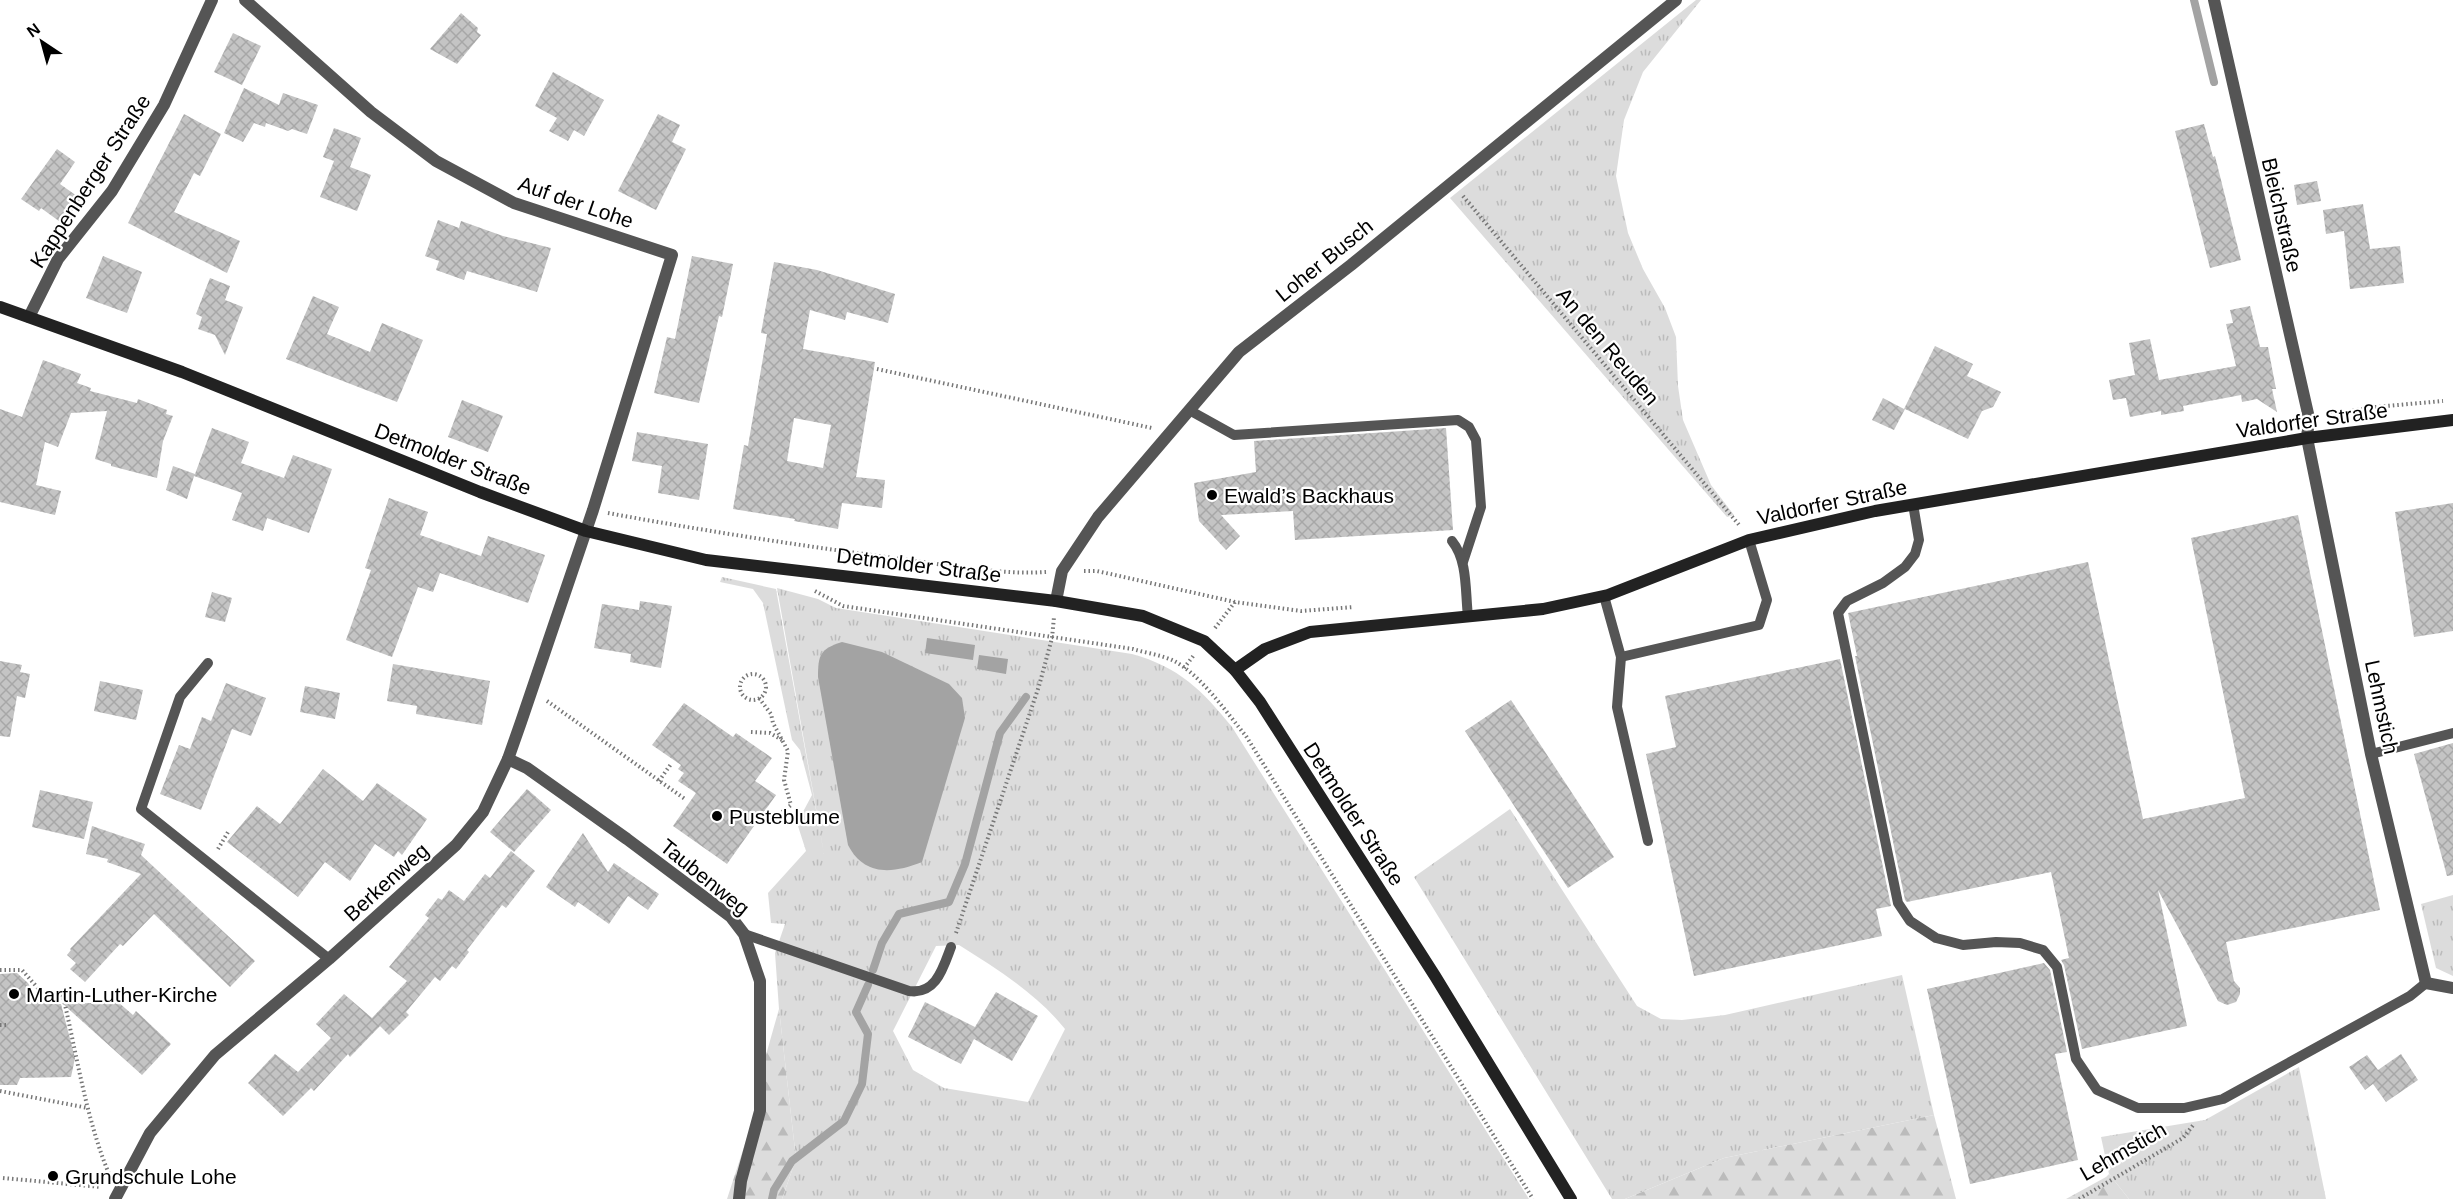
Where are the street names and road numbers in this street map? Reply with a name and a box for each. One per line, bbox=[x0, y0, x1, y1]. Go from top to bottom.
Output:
street label: Kappenberger Straße bbox=[25, 90, 155, 272]
street label: Bleichstraße bbox=[2258, 156, 2306, 274]
street label: Auf der Lohe bbox=[515, 172, 637, 232]
street label: Loher Busch bbox=[1271, 214, 1377, 306]
street label: An den Reuden bbox=[1552, 283, 1664, 409]
street label: Valdorfer Straße bbox=[2235, 398, 2389, 442]
street label: Detmolder Straße bbox=[372, 419, 534, 499]
street label: Valdorfer Straße bbox=[1755, 475, 1909, 529]
street label: Detmolder Straße bbox=[835, 543, 1003, 587]
street label: Lehmstich bbox=[2361, 658, 2403, 756]
street label: Detmolder Straße bbox=[1299, 738, 1409, 890]
street label: Taubenweg bbox=[656, 834, 754, 920]
street label: Berkenweg bbox=[339, 838, 433, 926]
street label: Lehmstich bbox=[2076, 1117, 2170, 1185]

